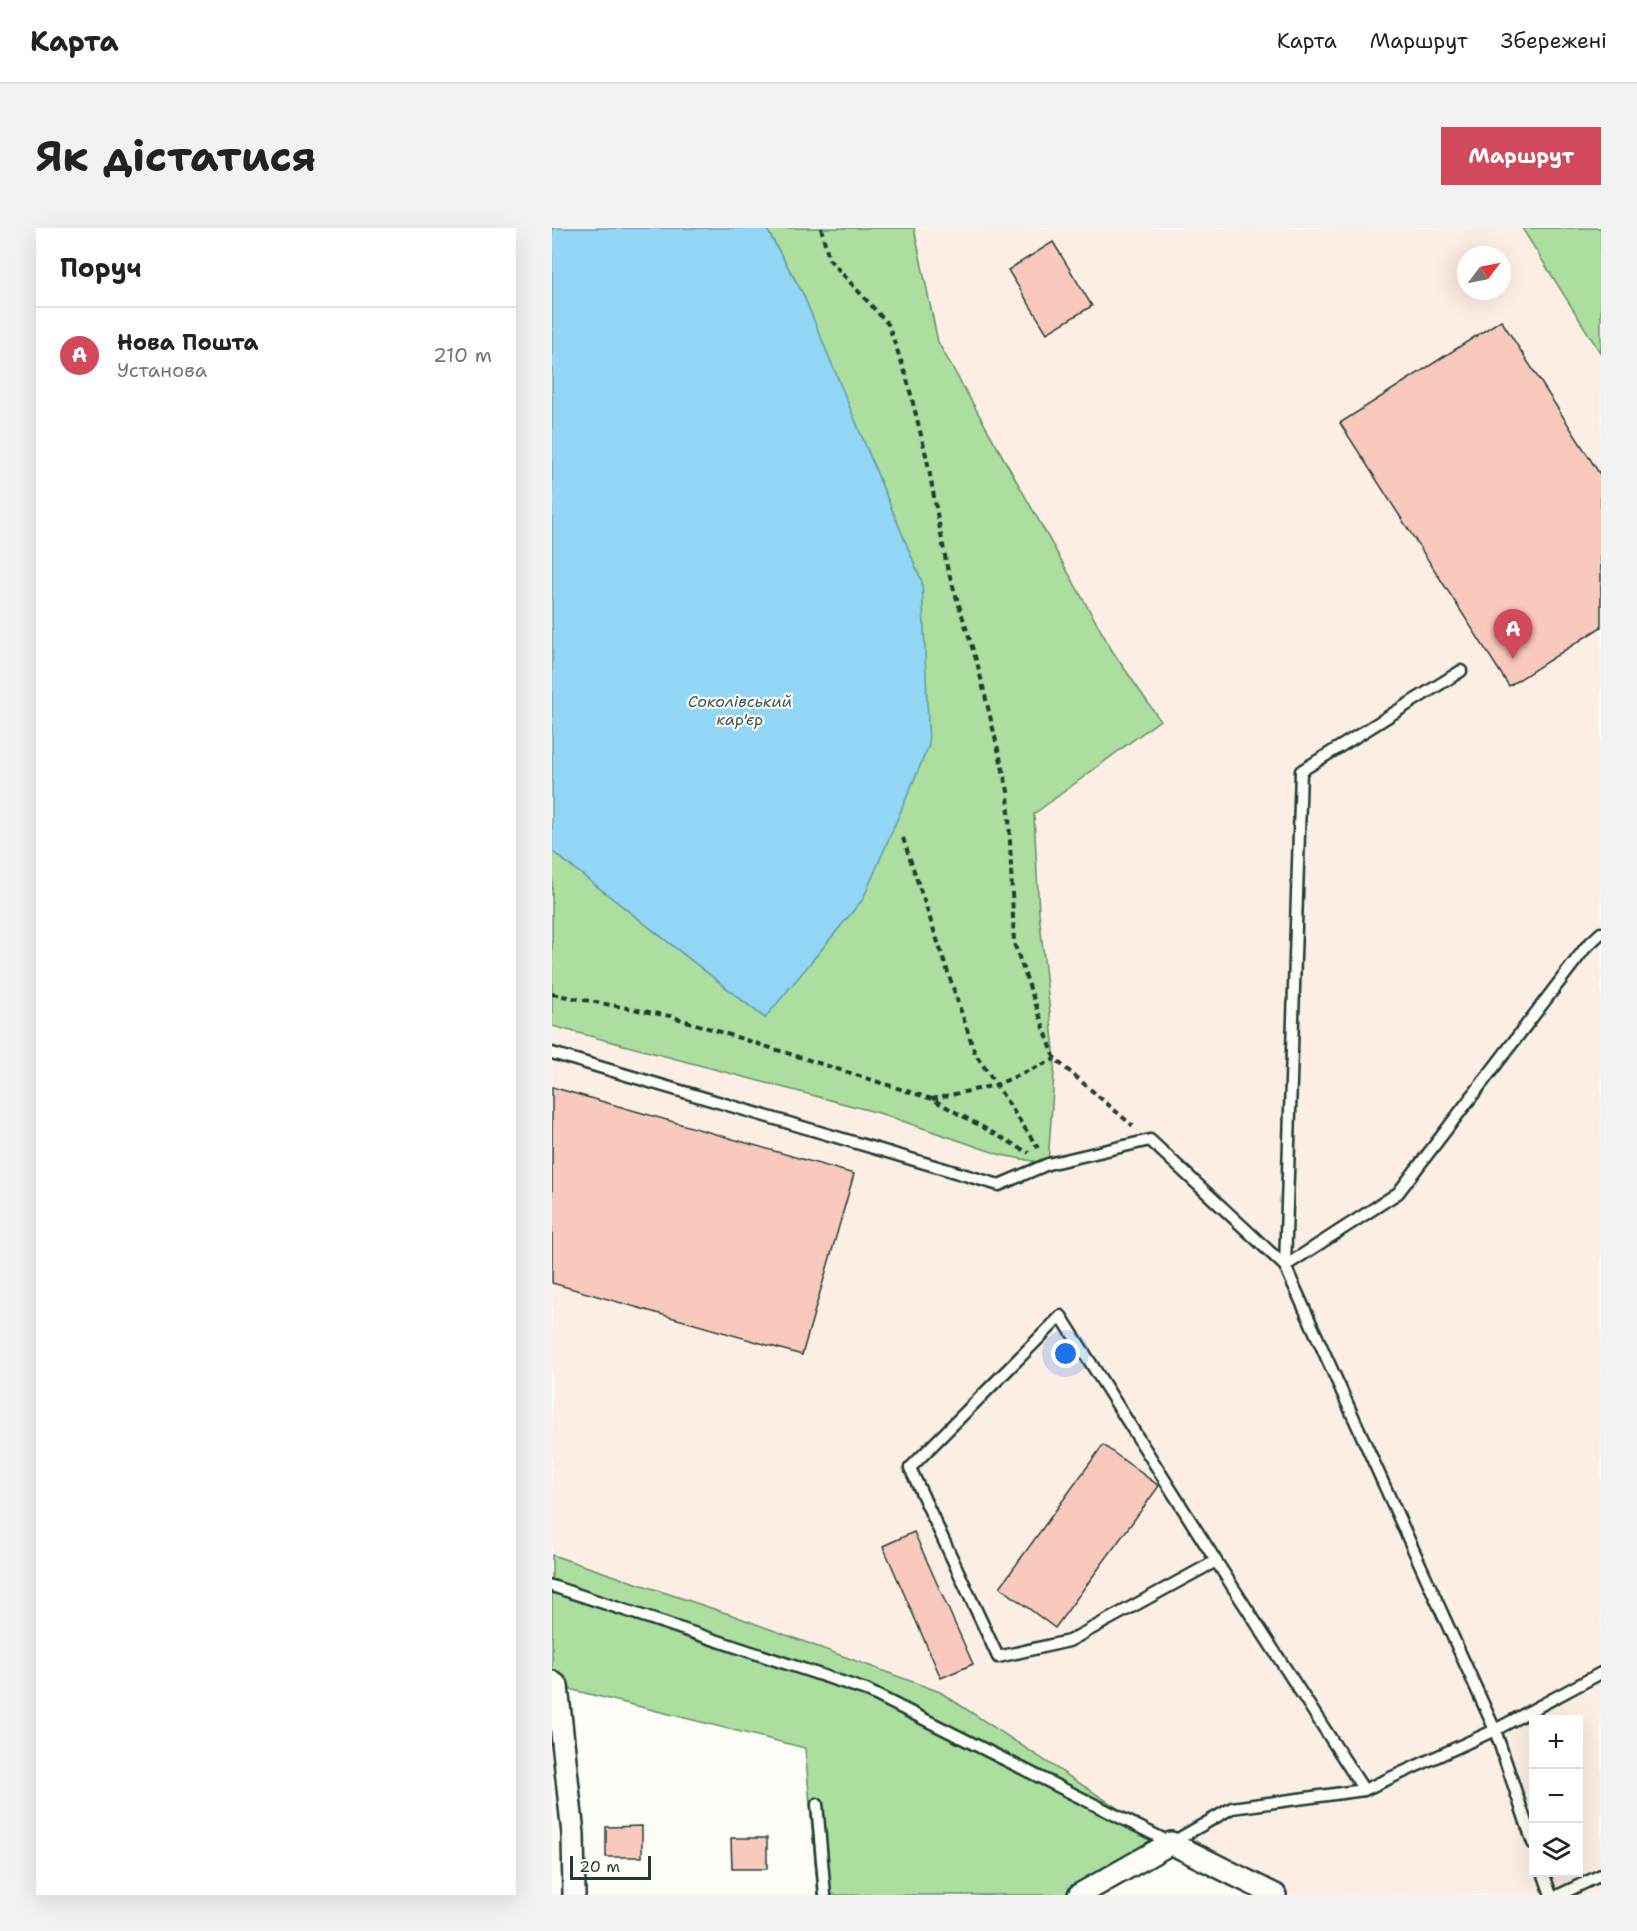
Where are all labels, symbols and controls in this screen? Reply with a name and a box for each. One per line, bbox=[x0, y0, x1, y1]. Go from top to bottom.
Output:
text: Карта bbox=[30, 22, 119, 60]
text: Карта bbox=[1277, 27, 1337, 55]
text: Маршрут bbox=[1370, 27, 1468, 55]
text: Збережені bbox=[1501, 27, 1607, 55]
button: Маршрут bbox=[1441, 127, 1601, 185]
text: Як дістатися bbox=[36, 128, 316, 184]
north arrow bbox=[1457, 246, 1511, 300]
text: Поруч bbox=[60, 250, 142, 285]
text: Нова Пошта bbox=[117, 328, 259, 357]
text: A bbox=[72, 342, 87, 368]
text: 210 m bbox=[433, 342, 492, 368]
text: Установа bbox=[117, 357, 207, 383]
pin: A bbox=[1494, 610, 1532, 659]
water label: Соколівський кар'єр bbox=[688, 691, 792, 730]
your location bbox=[1051, 1339, 1080, 1368]
map controls bbox=[1529, 1715, 1583, 1877]
button: + bbox=[1529, 1715, 1583, 1769]
button: − bbox=[1529, 1769, 1583, 1823]
button: layers bbox=[1529, 1823, 1583, 1877]
scale bar bbox=[570, 1853, 651, 1880]
text: 20 m bbox=[579, 1856, 620, 1877]

